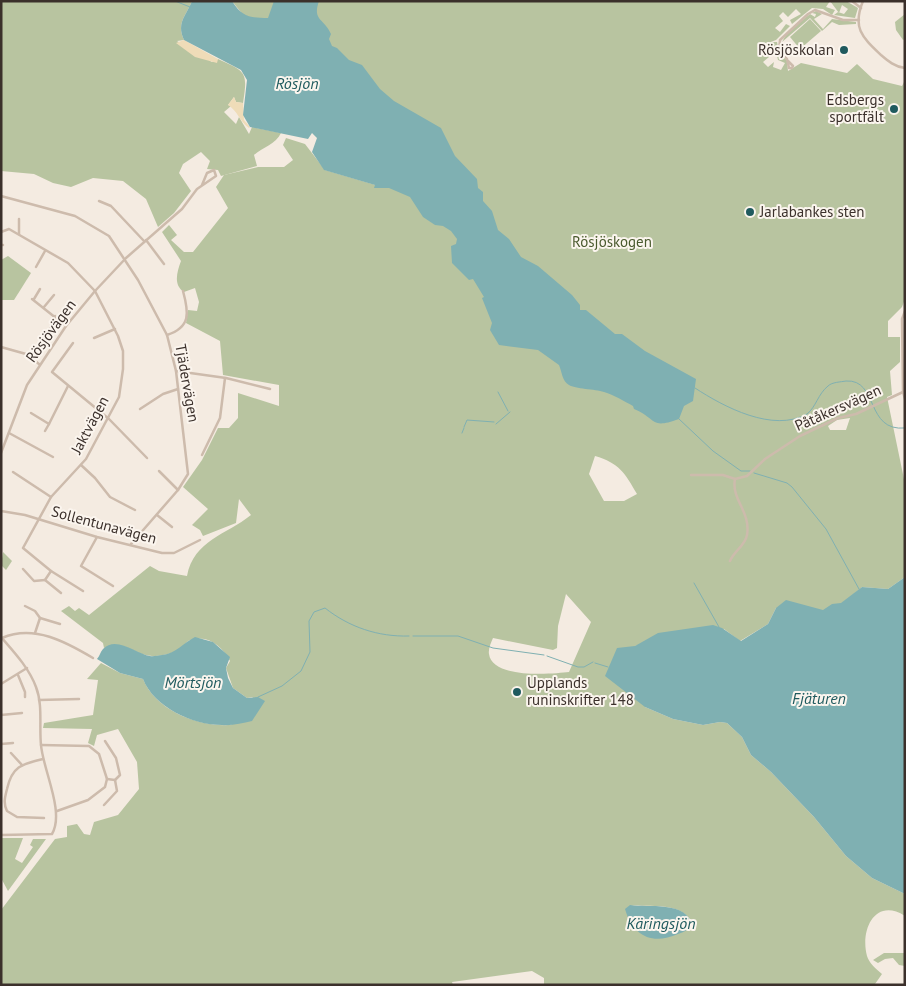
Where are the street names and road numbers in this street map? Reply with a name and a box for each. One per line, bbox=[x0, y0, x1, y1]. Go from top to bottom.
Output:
street label: Rösjövägen bbox=[21, 296, 80, 366]
street label: Tjädervägen bbox=[171, 342, 204, 424]
street label: Påtåkersvägen bbox=[792, 380, 884, 435]
street label: Jaktvägen bbox=[66, 393, 113, 458]
street label: Sollentunavägen bbox=[50, 501, 159, 548]

